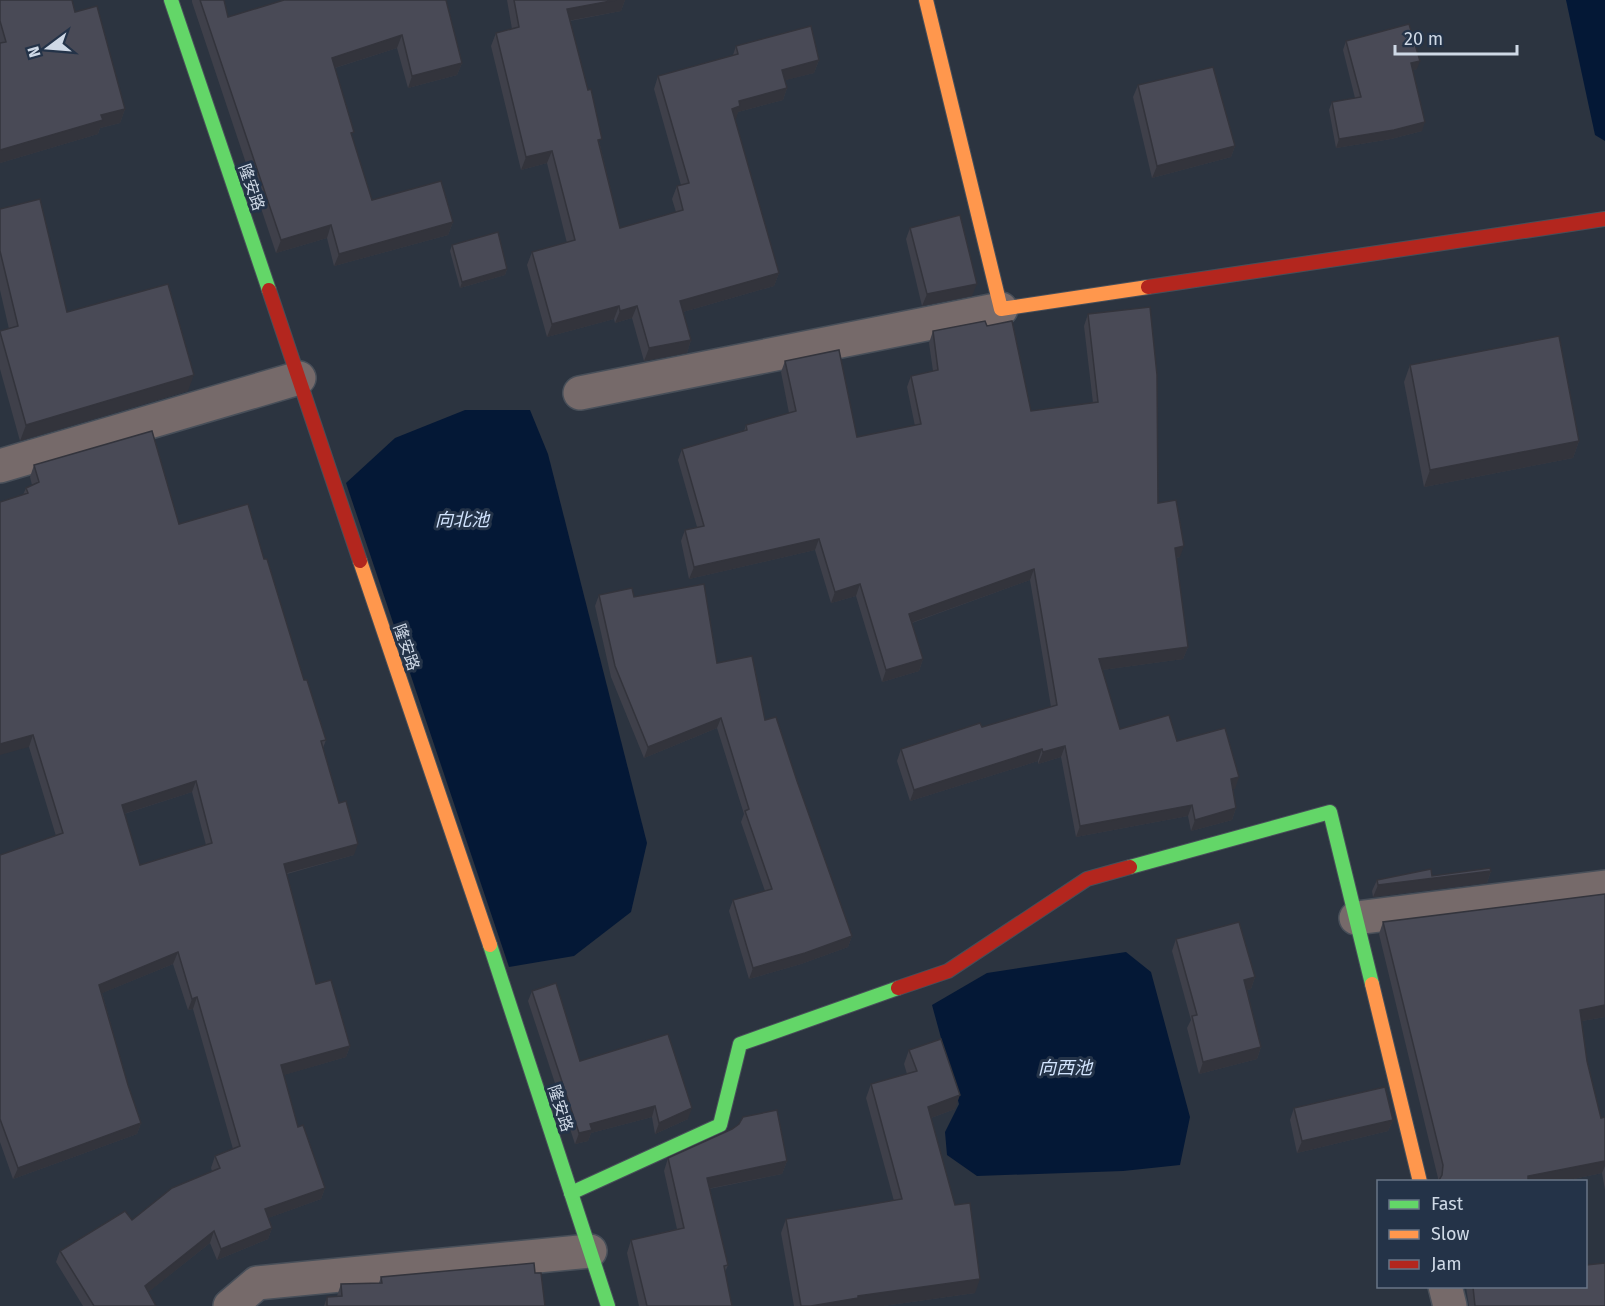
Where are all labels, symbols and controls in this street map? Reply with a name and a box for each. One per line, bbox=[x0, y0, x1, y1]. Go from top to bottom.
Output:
north arrow bbox=[18, 18, 78, 78]
scale bar bbox=[1395, 18, 1516, 56]
text: 20 m bbox=[1404, 28, 1443, 50]
text: N bbox=[23, 44, 45, 60]
street label: 隆安路 bbox=[235, 161, 268, 213]
water label: 向北池 bbox=[435, 509, 491, 531]
street label: 隆安路 bbox=[390, 621, 423, 673]
water label: 向西池 bbox=[1038, 1057, 1094, 1079]
street label: 隆安路 bbox=[544, 1082, 577, 1134]
legend bbox=[1377, 1180, 1587, 1288]
text: Fast bbox=[1431, 1193, 1464, 1215]
text: Slow bbox=[1431, 1223, 1470, 1245]
text: Jam bbox=[1431, 1253, 1462, 1275]

